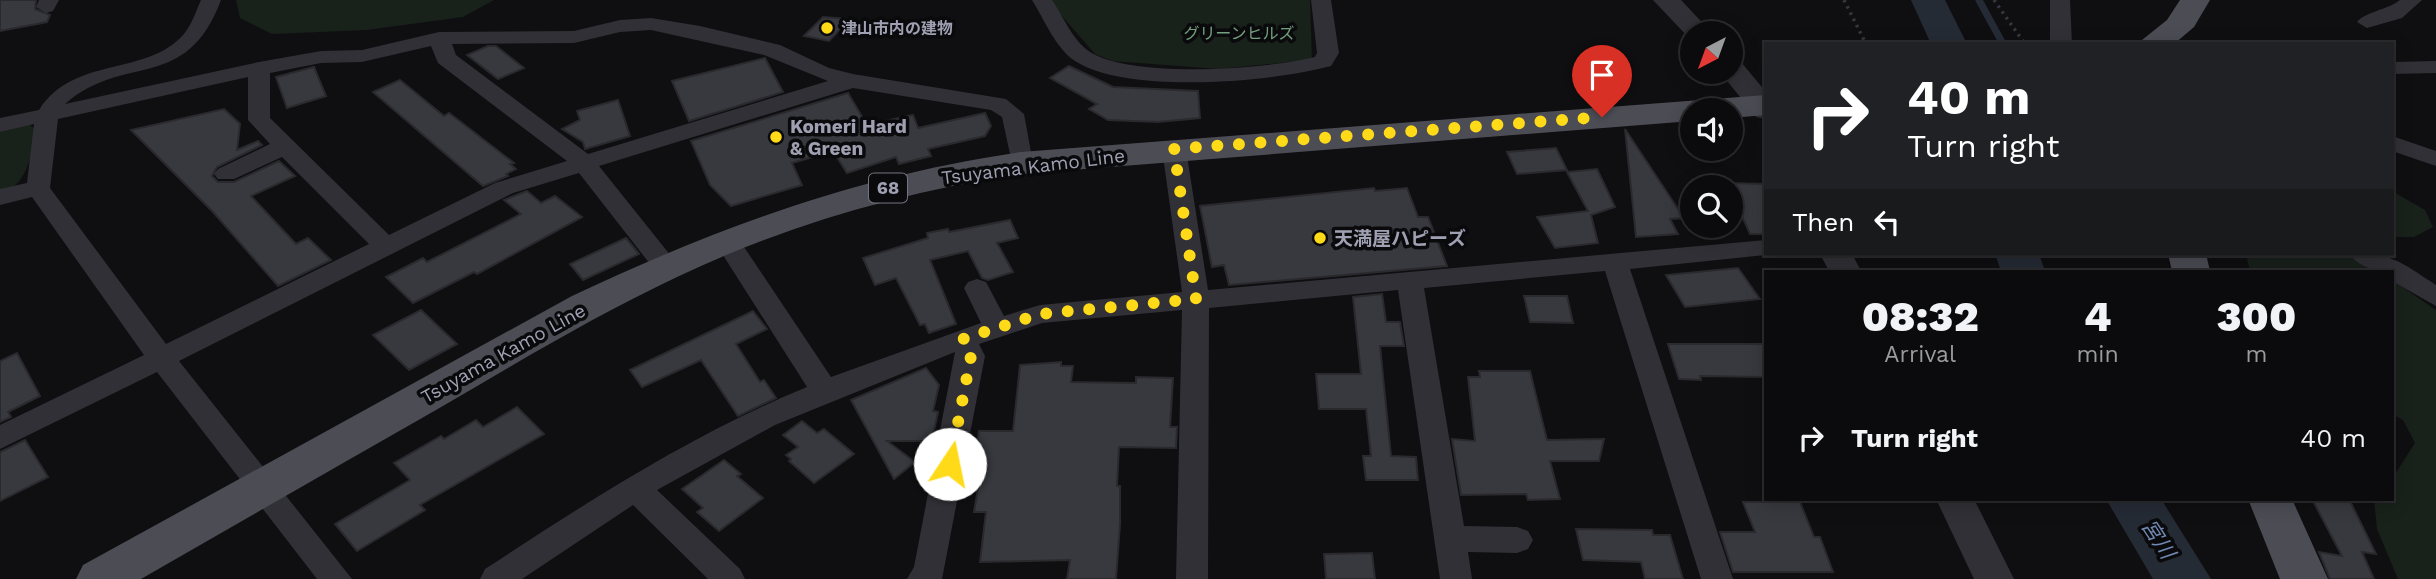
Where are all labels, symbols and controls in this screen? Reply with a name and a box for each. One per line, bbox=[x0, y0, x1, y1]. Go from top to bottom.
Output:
place label: 津山市内の建物 bbox=[841, 19, 953, 38]
marker: 津山市内の建物 bbox=[819, 20, 835, 36]
north arrow bbox=[1680, 21, 1743, 84]
map controls bbox=[1680, 21, 1743, 238]
park label: グリーンヒルズ bbox=[1183, 24, 1295, 43]
pin bbox=[1572, 45, 1632, 117]
icon: arrive bbox=[1583, 56, 1621, 94]
text: 40 m bbox=[1907, 68, 2030, 126]
icon: right bbox=[1792, 70, 1883, 161]
button: sound bbox=[1680, 98, 1743, 161]
place label: Komeri Hard & Green bbox=[790, 115, 907, 160]
text: Turn right bbox=[1907, 127, 2059, 165]
marker: Komeri Hard & Green bbox=[768, 129, 784, 145]
street label: Tsuyama Kamo Line bbox=[940, 144, 1126, 189]
road number: 68 bbox=[869, 174, 907, 202]
button: search bbox=[1680, 175, 1743, 238]
icon: left bbox=[1868, 203, 1906, 241]
text: Then bbox=[1792, 207, 1854, 237]
place label: 天満屋ハピーズ bbox=[1334, 227, 1466, 250]
marker: 天満屋ハピーズ bbox=[1312, 230, 1328, 246]
text: 08:32 bbox=[1862, 292, 1979, 341]
text: 4 bbox=[2084, 292, 2111, 341]
text: 300 bbox=[2216, 292, 2296, 341]
street label: Tsuyama Kamo Line bbox=[417, 299, 590, 408]
text: Arrival bbox=[1884, 341, 1956, 368]
text: min bbox=[2076, 341, 2119, 368]
text: m bbox=[2245, 341, 2267, 368]
icon: right bbox=[1792, 419, 1830, 457]
text: Turn right bbox=[1851, 423, 1978, 453]
text: 40 m bbox=[2300, 423, 2366, 453]
position arrow bbox=[913, 427, 987, 501]
water label: 宮川 bbox=[2136, 514, 2181, 565]

